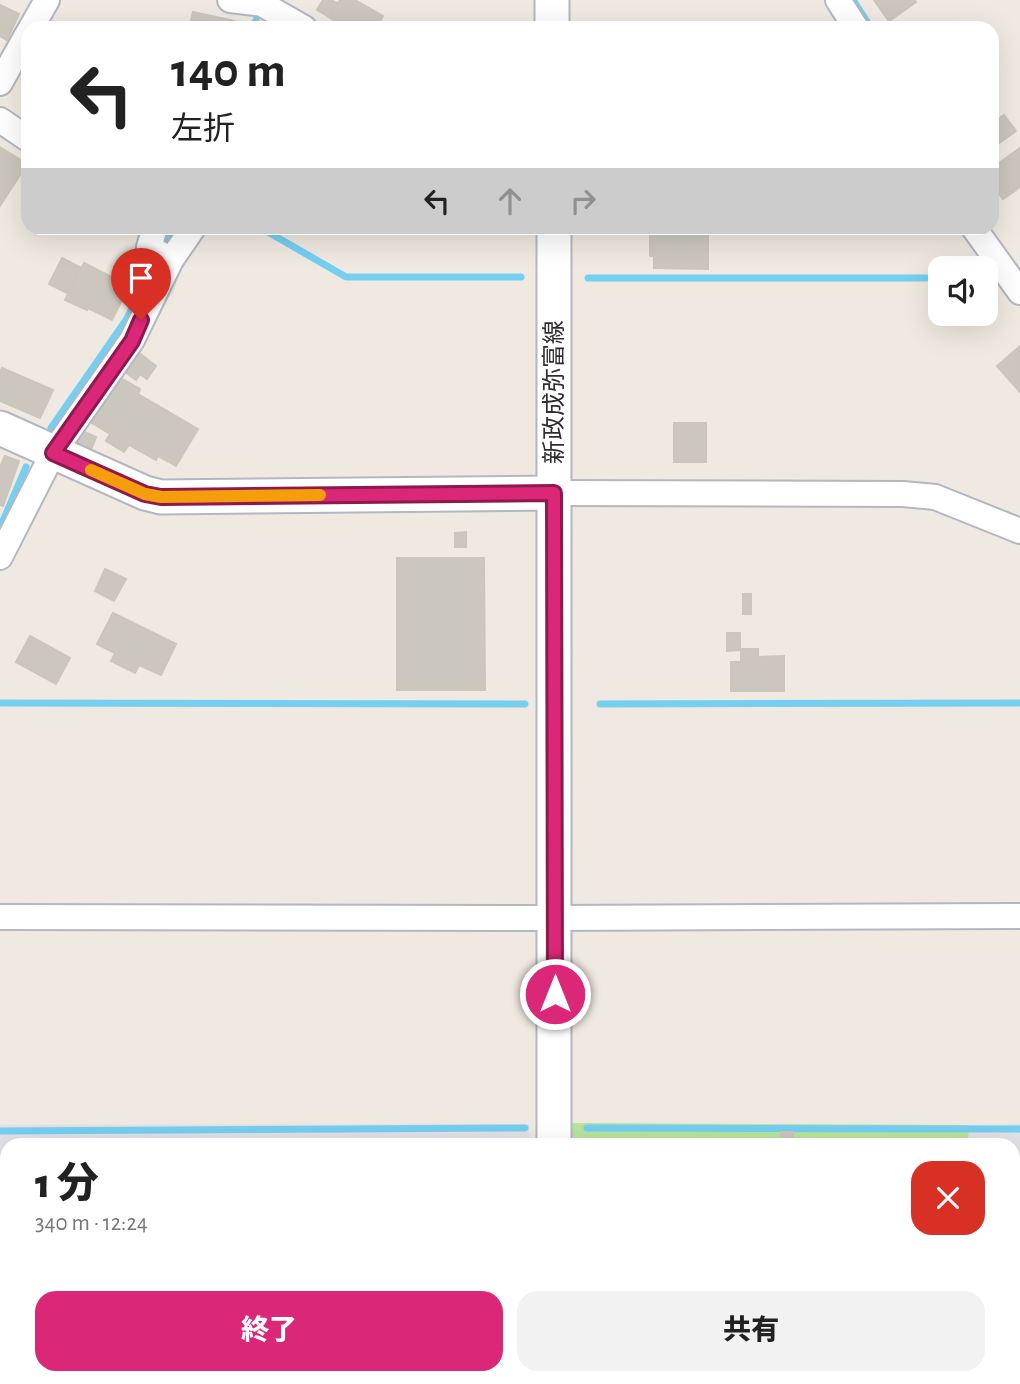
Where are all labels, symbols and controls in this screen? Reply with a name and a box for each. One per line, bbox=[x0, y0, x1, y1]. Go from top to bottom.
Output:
text: 140 m bbox=[171, 47, 286, 96]
icon: left bbox=[56, 49, 147, 140]
text: 左折 bbox=[171, 113, 235, 145]
icon: left bbox=[418, 182, 456, 220]
icon: ahead bbox=[491, 182, 529, 220]
icon: right bbox=[564, 182, 602, 220]
pin bbox=[111, 248, 171, 320]
map controls bbox=[928, 256, 998, 326]
button: sound bbox=[928, 256, 998, 326]
icon: arrive bbox=[122, 259, 160, 297]
street label: 新政成弥富線 bbox=[541, 320, 567, 464]
position arrow bbox=[518, 957, 592, 1031]
button: close bbox=[911, 1161, 985, 1235]
text: 1 分 bbox=[35, 1163, 99, 1205]
text: 340 m · 12:24 bbox=[35, 1212, 148, 1235]
button: 終了 bbox=[35, 1291, 503, 1371]
button: 共有 bbox=[517, 1291, 985, 1371]

